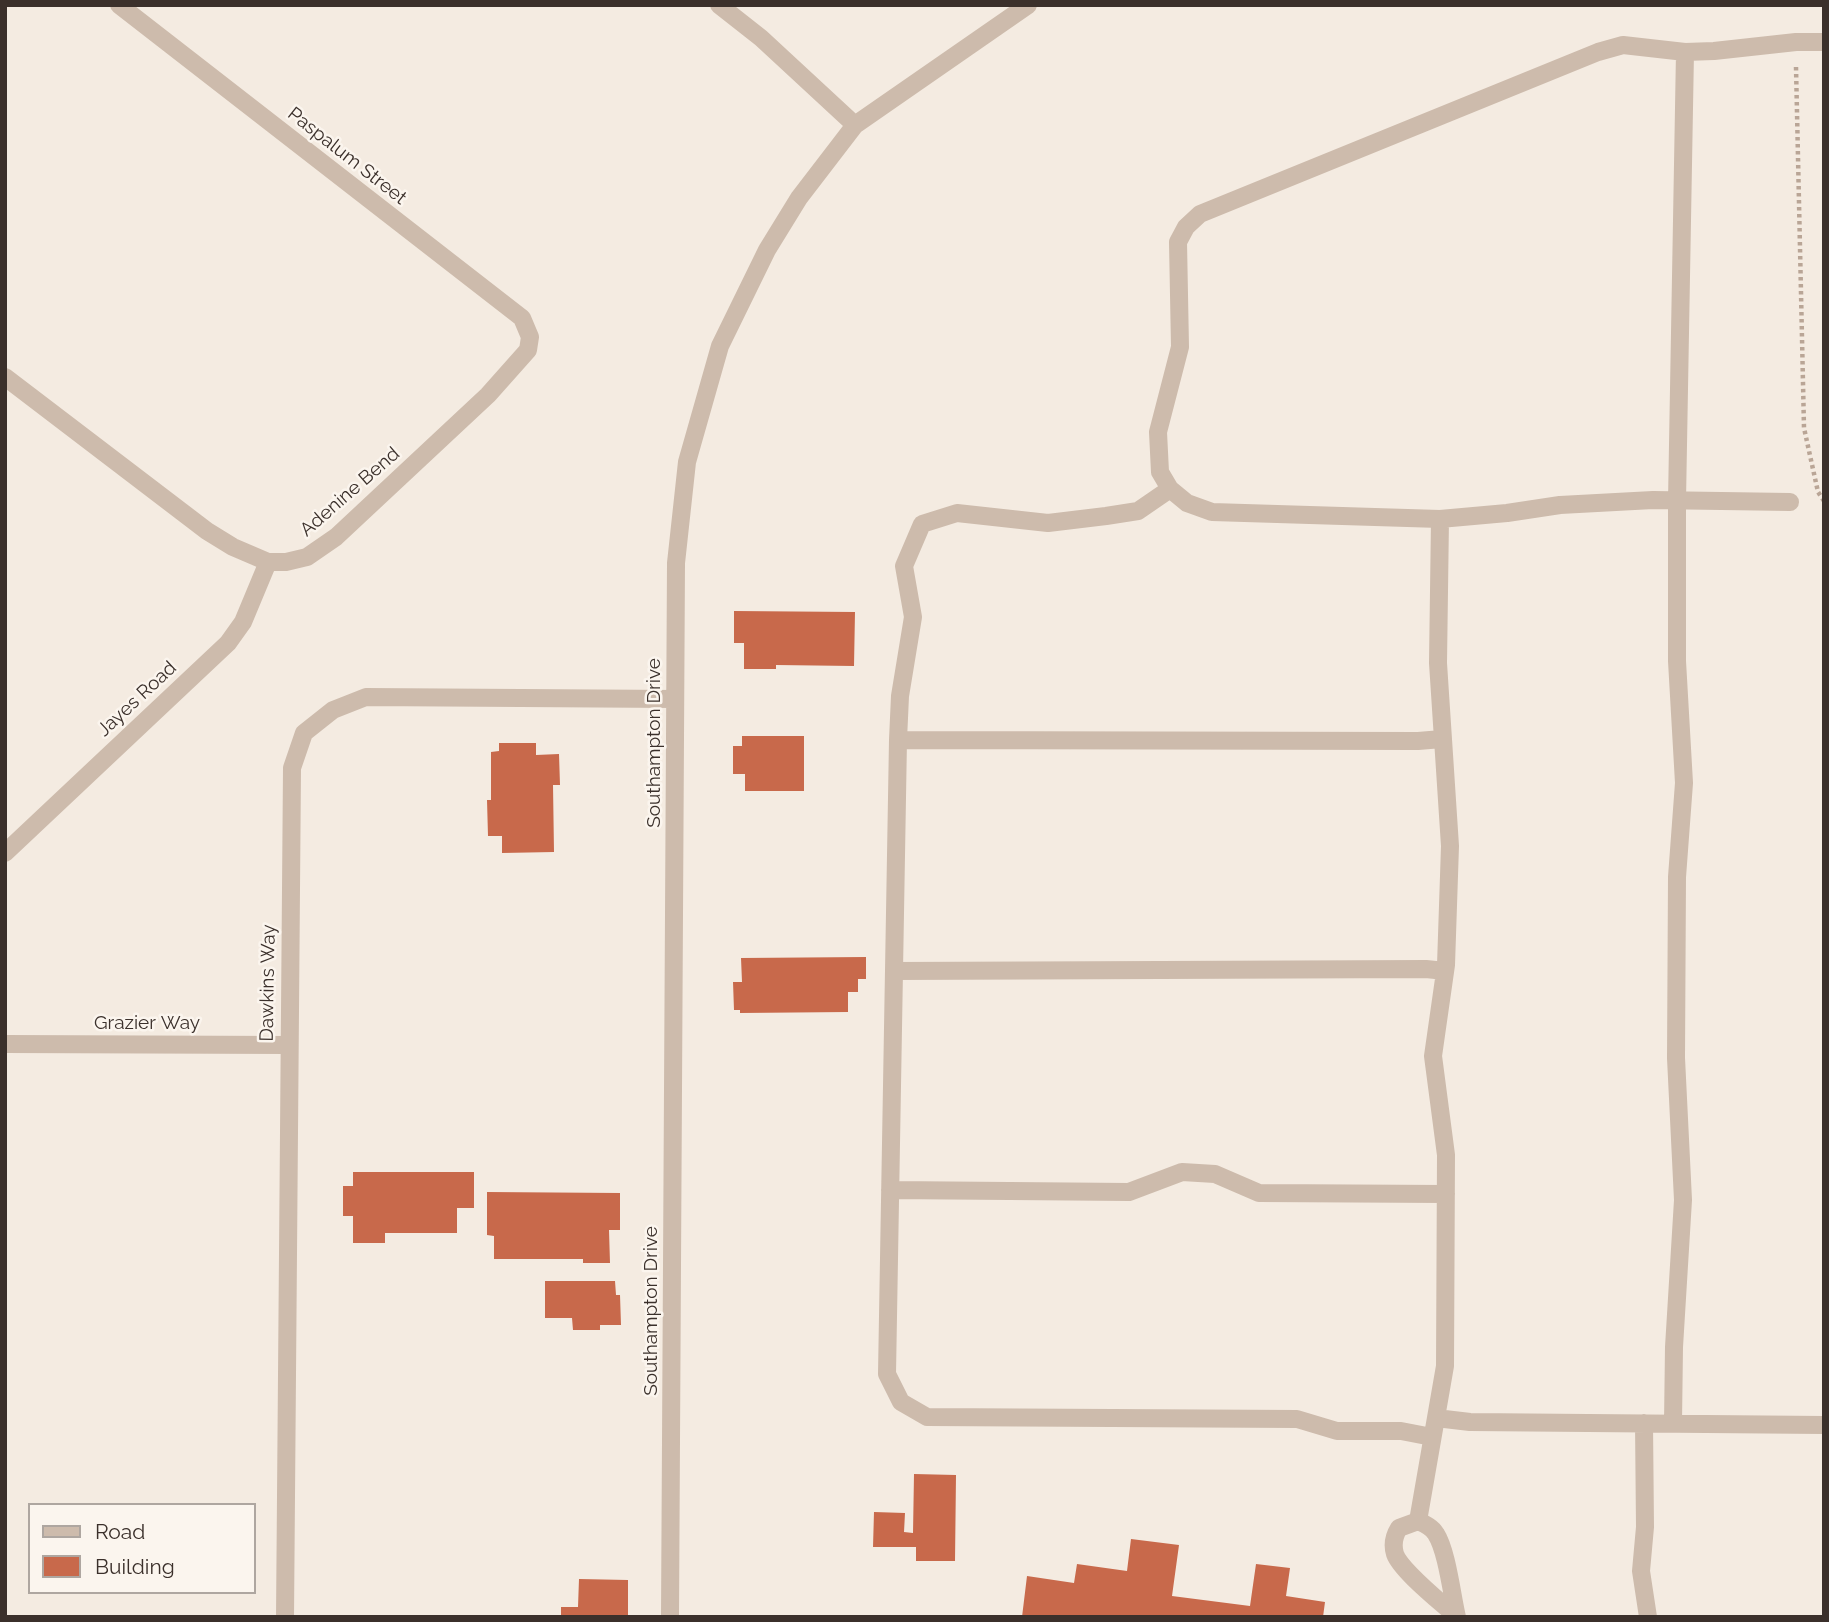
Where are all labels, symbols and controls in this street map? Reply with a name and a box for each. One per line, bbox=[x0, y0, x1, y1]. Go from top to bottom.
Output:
street label: Paspalum Street bbox=[283, 102, 411, 210]
street label: Adenine Bend bbox=[296, 443, 404, 541]
street label: Jayes Road bbox=[93, 657, 181, 741]
street label: Southampton Drive bbox=[643, 658, 665, 828]
street label: Dawkins Way bbox=[256, 924, 280, 1042]
street label: Grazier Way bbox=[94, 1012, 200, 1034]
street label: Southampton Drive bbox=[640, 1226, 662, 1396]
legend bbox=[28, 1503, 256, 1594]
text: Road bbox=[95, 1519, 145, 1544]
text: Building bbox=[95, 1554, 175, 1579]

